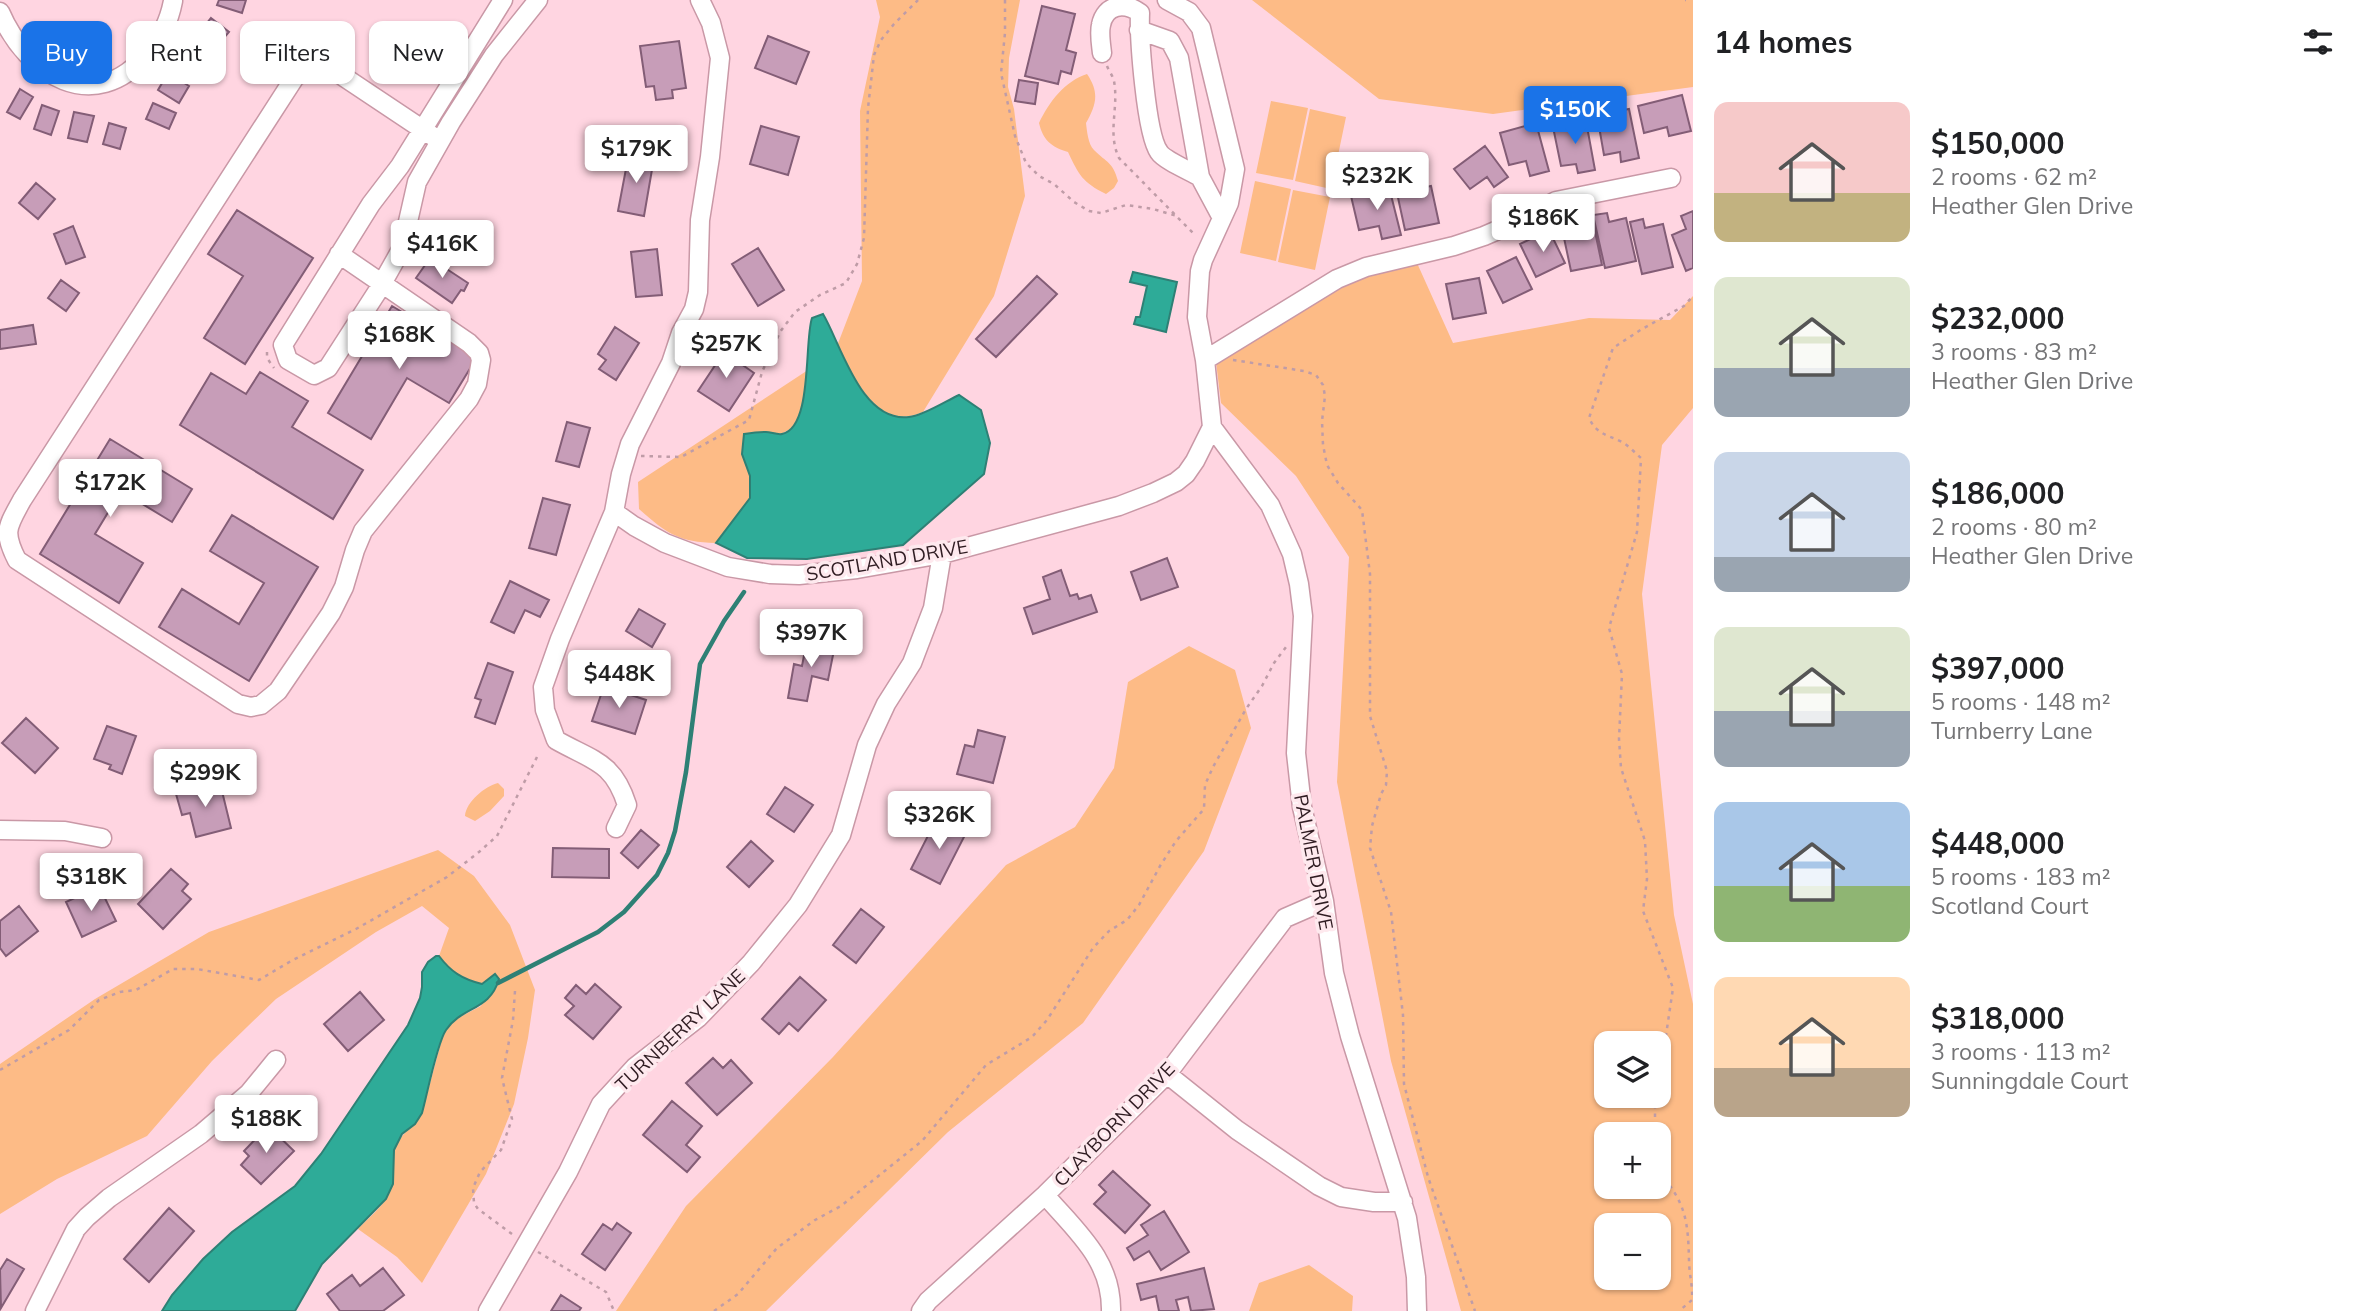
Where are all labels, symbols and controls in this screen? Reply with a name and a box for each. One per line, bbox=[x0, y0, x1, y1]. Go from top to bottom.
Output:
chip: Buy bbox=[21, 21, 112, 84]
chip: Rent bbox=[126, 21, 226, 84]
chip: Filters bbox=[240, 21, 355, 84]
chip: New bbox=[369, 21, 468, 84]
text: 14 homes bbox=[1714, 23, 1853, 61]
icon: filters bbox=[2299, 23, 2337, 61]
pin: $150K bbox=[1526, 86, 1624, 146]
text: $150K bbox=[1540, 94, 1610, 123]
text: $150,000 bbox=[1931, 124, 2064, 162]
pin: $179K bbox=[587, 125, 685, 185]
icon: home bbox=[1770, 130, 1854, 214]
text: $179K bbox=[601, 133, 671, 162]
pin: $232K bbox=[1328, 152, 1426, 212]
text: $232K bbox=[1342, 160, 1412, 189]
text: 2 rooms · 62 m² bbox=[1931, 162, 2097, 191]
text: Heather Glen Drive bbox=[1931, 191, 2133, 220]
pin: $186K bbox=[1494, 194, 1592, 254]
text: $186K bbox=[1508, 202, 1578, 231]
pin: $416K bbox=[393, 220, 491, 280]
text: $416K bbox=[407, 228, 477, 257]
text: $232,000 bbox=[1931, 299, 2064, 337]
icon: home bbox=[1770, 305, 1854, 389]
pin: $168K bbox=[350, 312, 448, 371]
text: $168K bbox=[364, 319, 434, 348]
pin: $257K bbox=[677, 320, 775, 380]
text: $257K bbox=[691, 328, 761, 357]
text: 3 rooms · 83 m² bbox=[1931, 337, 2097, 366]
text: Heather Glen Drive bbox=[1931, 366, 2133, 395]
pin: $172K bbox=[61, 460, 159, 519]
text: $172K bbox=[75, 467, 145, 496]
text: $186,000 bbox=[1931, 474, 2064, 512]
icon: home bbox=[1770, 480, 1854, 564]
text: 2 rooms · 80 m² bbox=[1931, 512, 2097, 541]
street label: SCOTLAND DRIVE bbox=[804, 534, 970, 586]
text: Heather Glen Drive bbox=[1931, 541, 2133, 570]
pin: $397K bbox=[762, 610, 860, 669]
text: $397K bbox=[776, 617, 846, 646]
text: $397,000 bbox=[1931, 649, 2064, 687]
pin: $448K bbox=[570, 650, 668, 710]
icon: home bbox=[1770, 655, 1854, 739]
text: $448K bbox=[584, 658, 654, 687]
text: 5 rooms · 148 m² bbox=[1931, 687, 2111, 716]
text: Turnberry Lane bbox=[1931, 716, 2093, 745]
pin: $299K bbox=[156, 750, 254, 809]
text: $299K bbox=[170, 757, 240, 786]
pin: $326K bbox=[890, 792, 988, 851]
street label: PALMER DRIVE bbox=[1289, 792, 1339, 932]
text: $326K bbox=[904, 799, 974, 828]
text: $448,000 bbox=[1931, 824, 2064, 862]
icon: home bbox=[1770, 830, 1854, 914]
pin: $318K bbox=[42, 853, 140, 913]
text: $318K bbox=[56, 861, 126, 890]
text: 5 rooms · 183 m² bbox=[1931, 862, 2111, 891]
text: Scotland Court bbox=[1931, 891, 2088, 920]
street label: TURNBERRY LANE bbox=[610, 964, 750, 1096]
text: $318,000 bbox=[1931, 999, 2064, 1037]
icon: home bbox=[1770, 1005, 1854, 1089]
map controls bbox=[1594, 1031, 1671, 1290]
button: layers bbox=[1594, 1031, 1671, 1108]
text: 3 rooms · 113 m² bbox=[1931, 1037, 2111, 1066]
street label: CLAYBORN DRIVE bbox=[1048, 1057, 1180, 1191]
text: Sunningdale Court bbox=[1931, 1066, 2128, 1095]
pin: $188K bbox=[217, 1096, 315, 1155]
text: $188K bbox=[231, 1103, 301, 1132]
button: + bbox=[1594, 1122, 1671, 1199]
button: − bbox=[1594, 1213, 1671, 1290]

